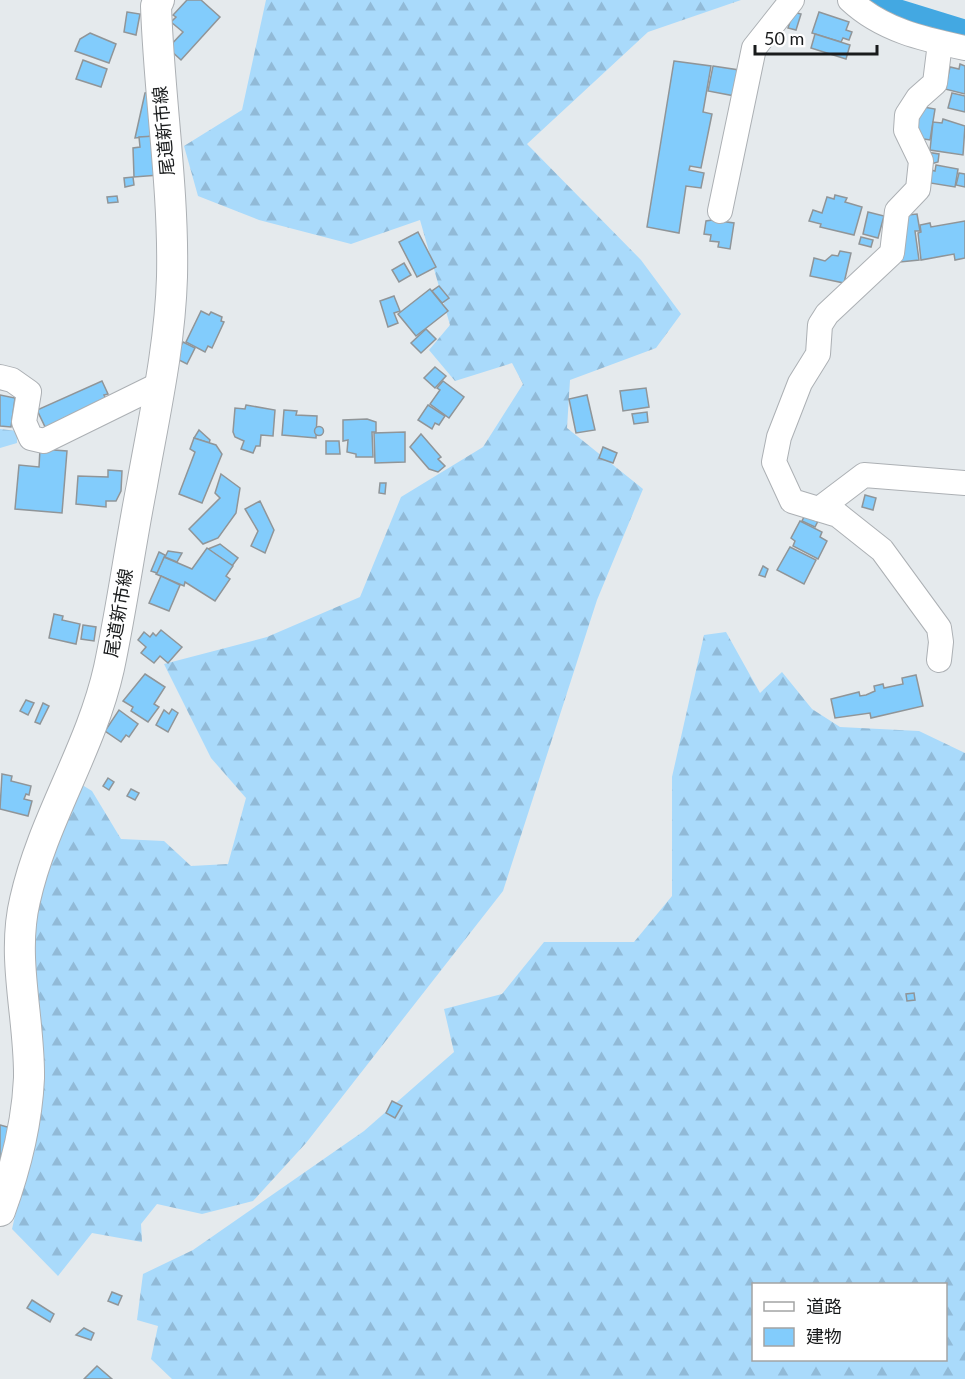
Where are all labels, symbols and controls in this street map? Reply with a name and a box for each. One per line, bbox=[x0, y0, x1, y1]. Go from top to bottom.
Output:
scale bar bbox=[755, 18, 876, 56]
text: 50 m bbox=[764, 27, 804, 49]
street label: 尾道新市線 bbox=[148, 85, 178, 177]
street label: 尾道新市線 bbox=[99, 567, 137, 659]
legend bbox=[752, 1283, 947, 1361]
text: 道路 bbox=[806, 1295, 842, 1317]
text: 建物 bbox=[806, 1325, 842, 1347]

